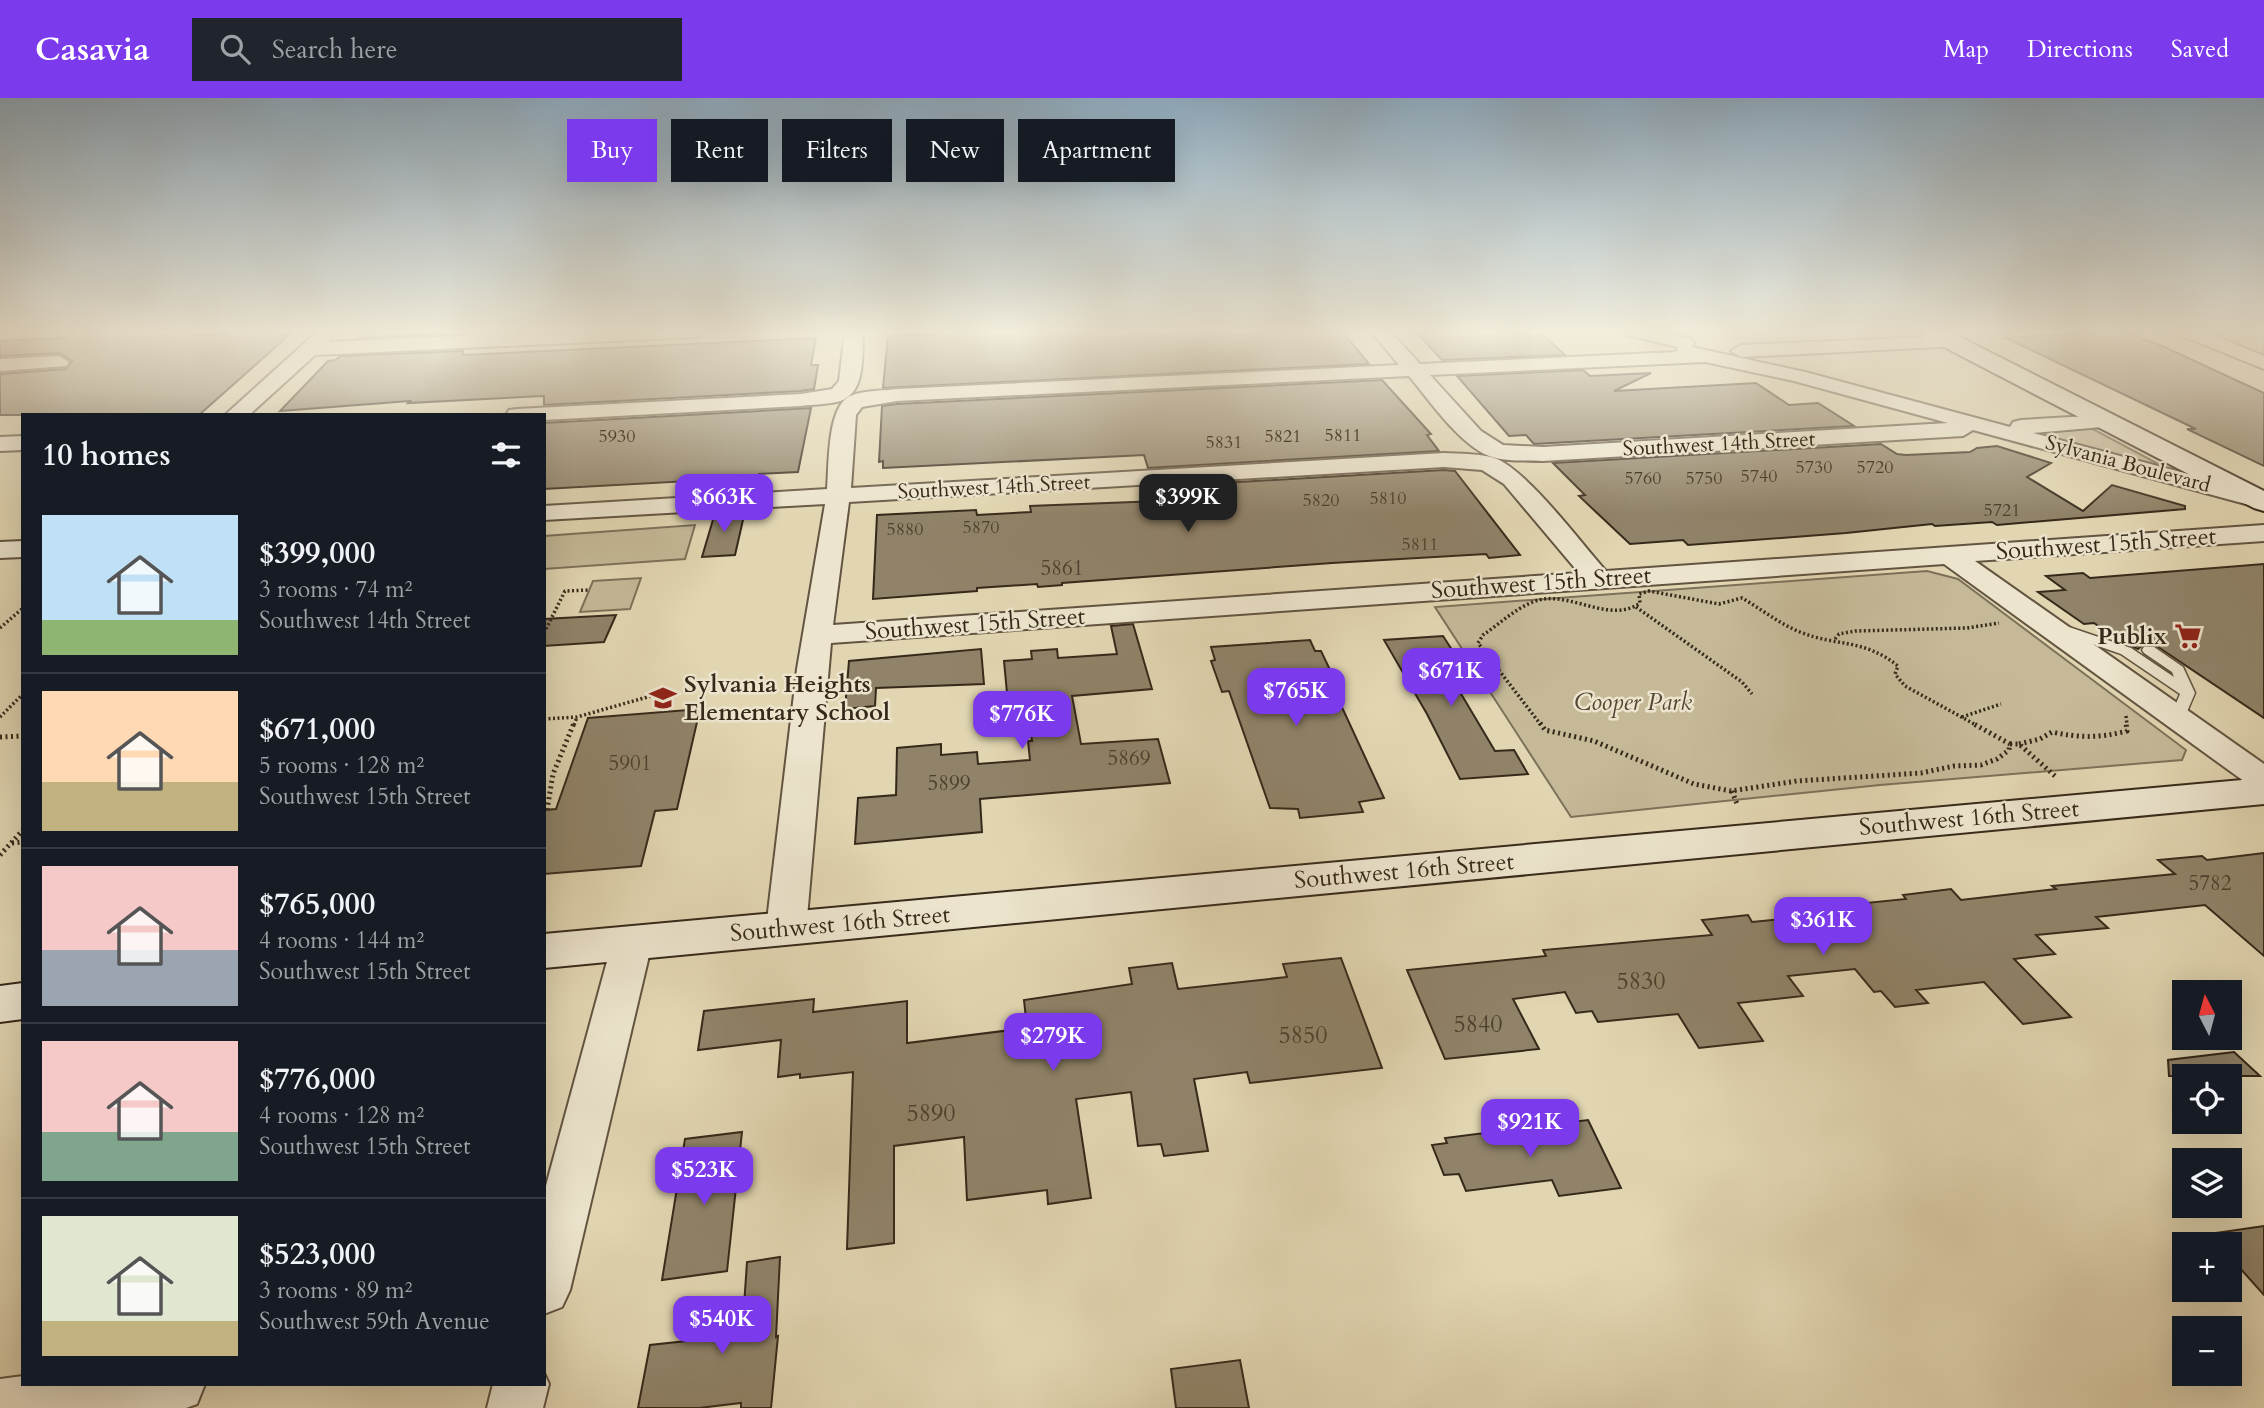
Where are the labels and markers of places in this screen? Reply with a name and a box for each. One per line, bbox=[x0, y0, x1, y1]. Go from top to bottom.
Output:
pin: $663K bbox=[675, 474, 773, 534]
pin: $399K bbox=[1139, 474, 1237, 534]
place label: Publix bbox=[2097, 620, 2167, 653]
supermarket icon: Publix bbox=[2173, 621, 2203, 651]
pin: $671K bbox=[1402, 648, 1500, 708]
place label: Sylvania Heights Elementary School bbox=[684, 668, 890, 729]
pin: $765K bbox=[1247, 668, 1345, 728]
school or university icon: Sylvania Heights Elementary School bbox=[648, 683, 678, 713]
pin: $776K bbox=[973, 692, 1071, 751]
pin: $361K bbox=[1774, 898, 1872, 957]
pin: $279K bbox=[1004, 1014, 1102, 1073]
pin: $921K bbox=[1481, 1100, 1579, 1159]
pin: $523K bbox=[655, 1148, 753, 1207]
pin: $540K bbox=[673, 1296, 771, 1356]

